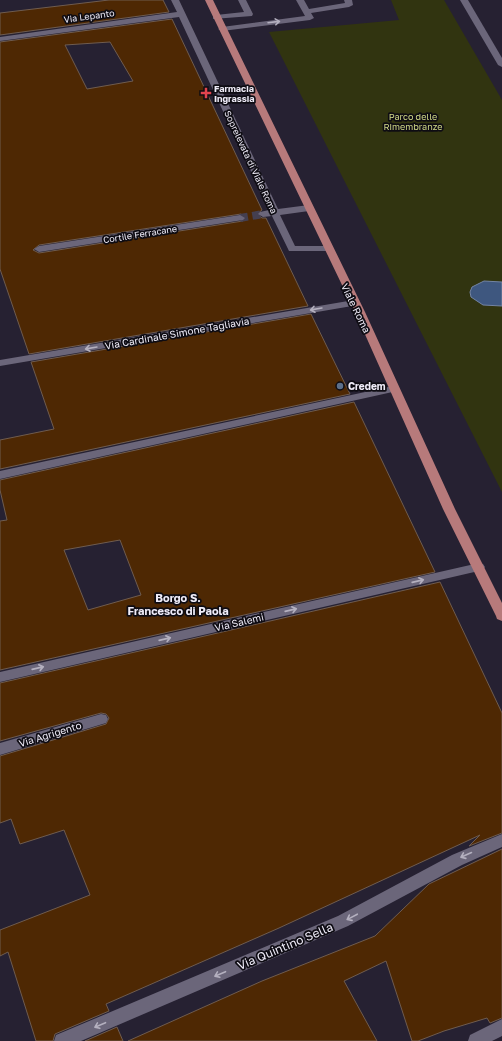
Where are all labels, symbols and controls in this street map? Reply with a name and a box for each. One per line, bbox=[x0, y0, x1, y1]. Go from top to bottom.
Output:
street label: Via Lepanto bbox=[63, 7, 115, 25]
one-way arrow bbox=[267, 18, 280, 26]
place label: Farmacia Ingrassia bbox=[214, 83, 254, 104]
marker: Farmacia Ingrassia bbox=[201, 88, 211, 98]
street label: Soprelevata di Viale Roma bbox=[222, 109, 280, 215]
park label: Parco delle Rimembranze bbox=[383, 111, 443, 132]
street label: Cortile Ferracane bbox=[102, 223, 178, 245]
street label: Viale Roma bbox=[339, 281, 373, 335]
one-way arrow bbox=[310, 305, 323, 313]
street label: Via Cardinale Simone Tagliavia bbox=[104, 314, 250, 352]
one-way arrow bbox=[85, 344, 98, 352]
place label: Credem bbox=[348, 380, 386, 392]
marker: Credem bbox=[335, 381, 345, 391]
one-way arrow bbox=[411, 577, 424, 585]
district label: Borgo S. Francesco di Paola bbox=[127, 591, 229, 617]
one-way arrow bbox=[285, 606, 298, 614]
street label: Via Salemi bbox=[213, 611, 265, 633]
one-way arrow bbox=[158, 635, 171, 643]
one-way arrow bbox=[31, 664, 44, 672]
street label: Via Agrigento bbox=[17, 719, 83, 749]
one-way arrow bbox=[461, 852, 473, 860]
one-way arrow bbox=[346, 913, 358, 921]
street label: Via Quintino Sella bbox=[235, 919, 335, 973]
one-way arrow bbox=[214, 971, 226, 978]
one-way arrow bbox=[94, 1022, 106, 1029]

